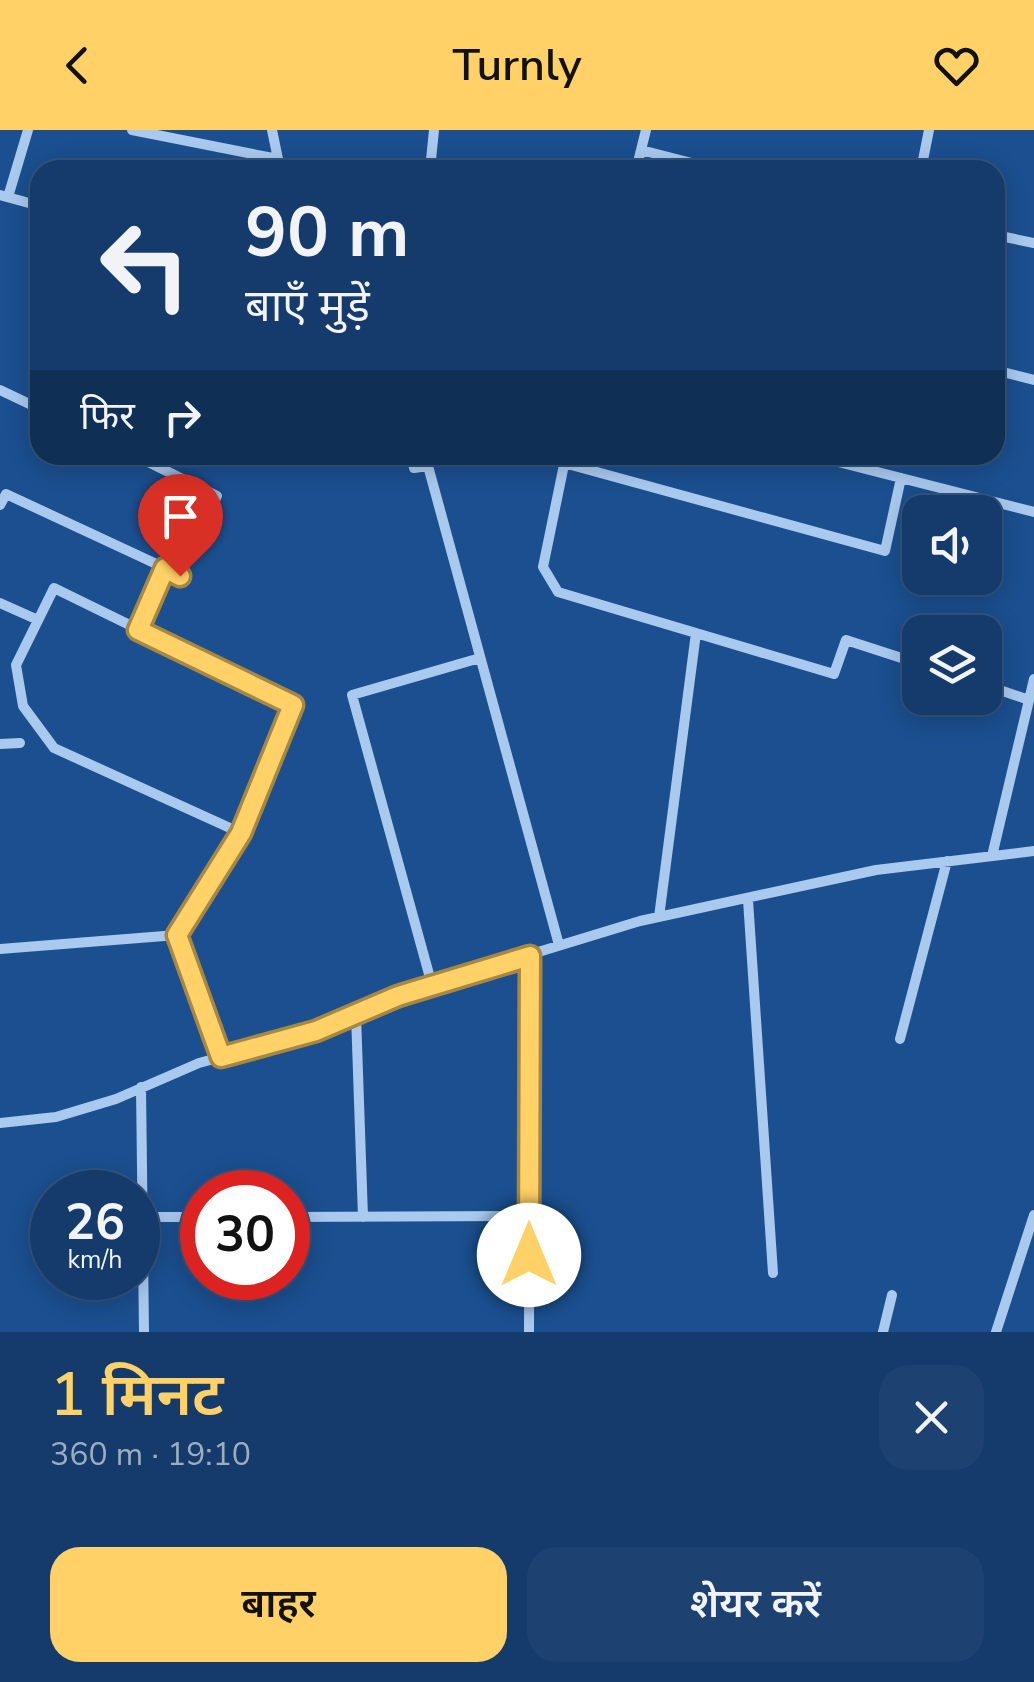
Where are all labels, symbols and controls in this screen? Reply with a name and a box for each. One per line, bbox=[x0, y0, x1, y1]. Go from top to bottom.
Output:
text: Turnly bbox=[452, 35, 582, 96]
icon: back bbox=[50, 38, 105, 93]
icon: heart bbox=[929, 38, 984, 93]
text: 90 m bbox=[245, 185, 409, 281]
icon: left bbox=[80, 200, 210, 330]
text: बाएँ मुड़ें bbox=[245, 276, 370, 337]
icon: right bbox=[155, 390, 210, 445]
text: फिर bbox=[80, 391, 135, 442]
pin bbox=[138, 474, 223, 577]
icon: arrive bbox=[153, 489, 208, 544]
map controls bbox=[902, 495, 1002, 715]
button: sound bbox=[902, 495, 1002, 595]
button: layers bbox=[902, 615, 1002, 715]
speed limit sign: 30 bbox=[180, 1170, 310, 1300]
text: 26 bbox=[65, 1188, 125, 1257]
position arrow bbox=[477, 1203, 581, 1307]
text: km/h bbox=[67, 1243, 123, 1277]
text: 1 मिनट bbox=[50, 1354, 224, 1436]
button: close bbox=[879, 1365, 984, 1470]
text: 360 m · 19:10 bbox=[50, 1433, 251, 1476]
button: बाहर bbox=[50, 1547, 507, 1662]
button: शेयर करें bbox=[527, 1547, 984, 1662]

